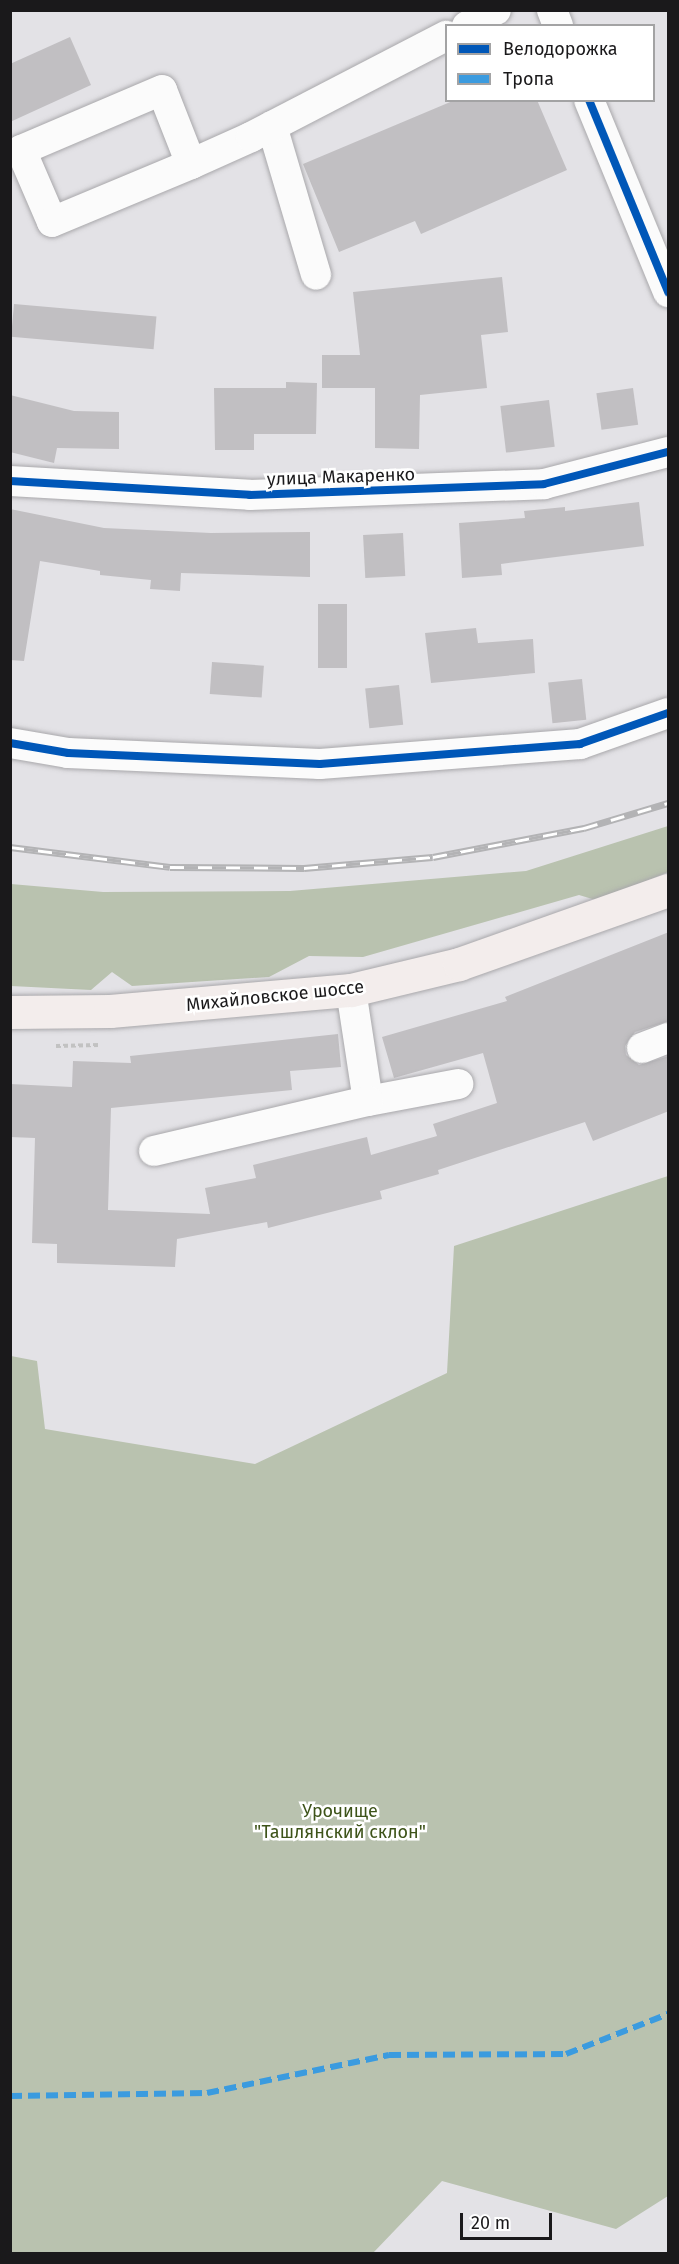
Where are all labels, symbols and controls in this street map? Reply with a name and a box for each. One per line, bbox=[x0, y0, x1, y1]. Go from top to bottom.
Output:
legend bbox=[445, 24, 655, 102]
text: Велодорожка bbox=[503, 38, 618, 60]
text: Тропа bbox=[503, 68, 554, 90]
street label: улица Макаренко bbox=[266, 464, 416, 490]
street label: Михайловское шоссе bbox=[185, 976, 365, 1016]
park label: Урочище "Ташлянский склон" bbox=[254, 1801, 426, 1844]
scale bar bbox=[463, 2201, 554, 2239]
text: 20 m bbox=[471, 2212, 510, 2234]

